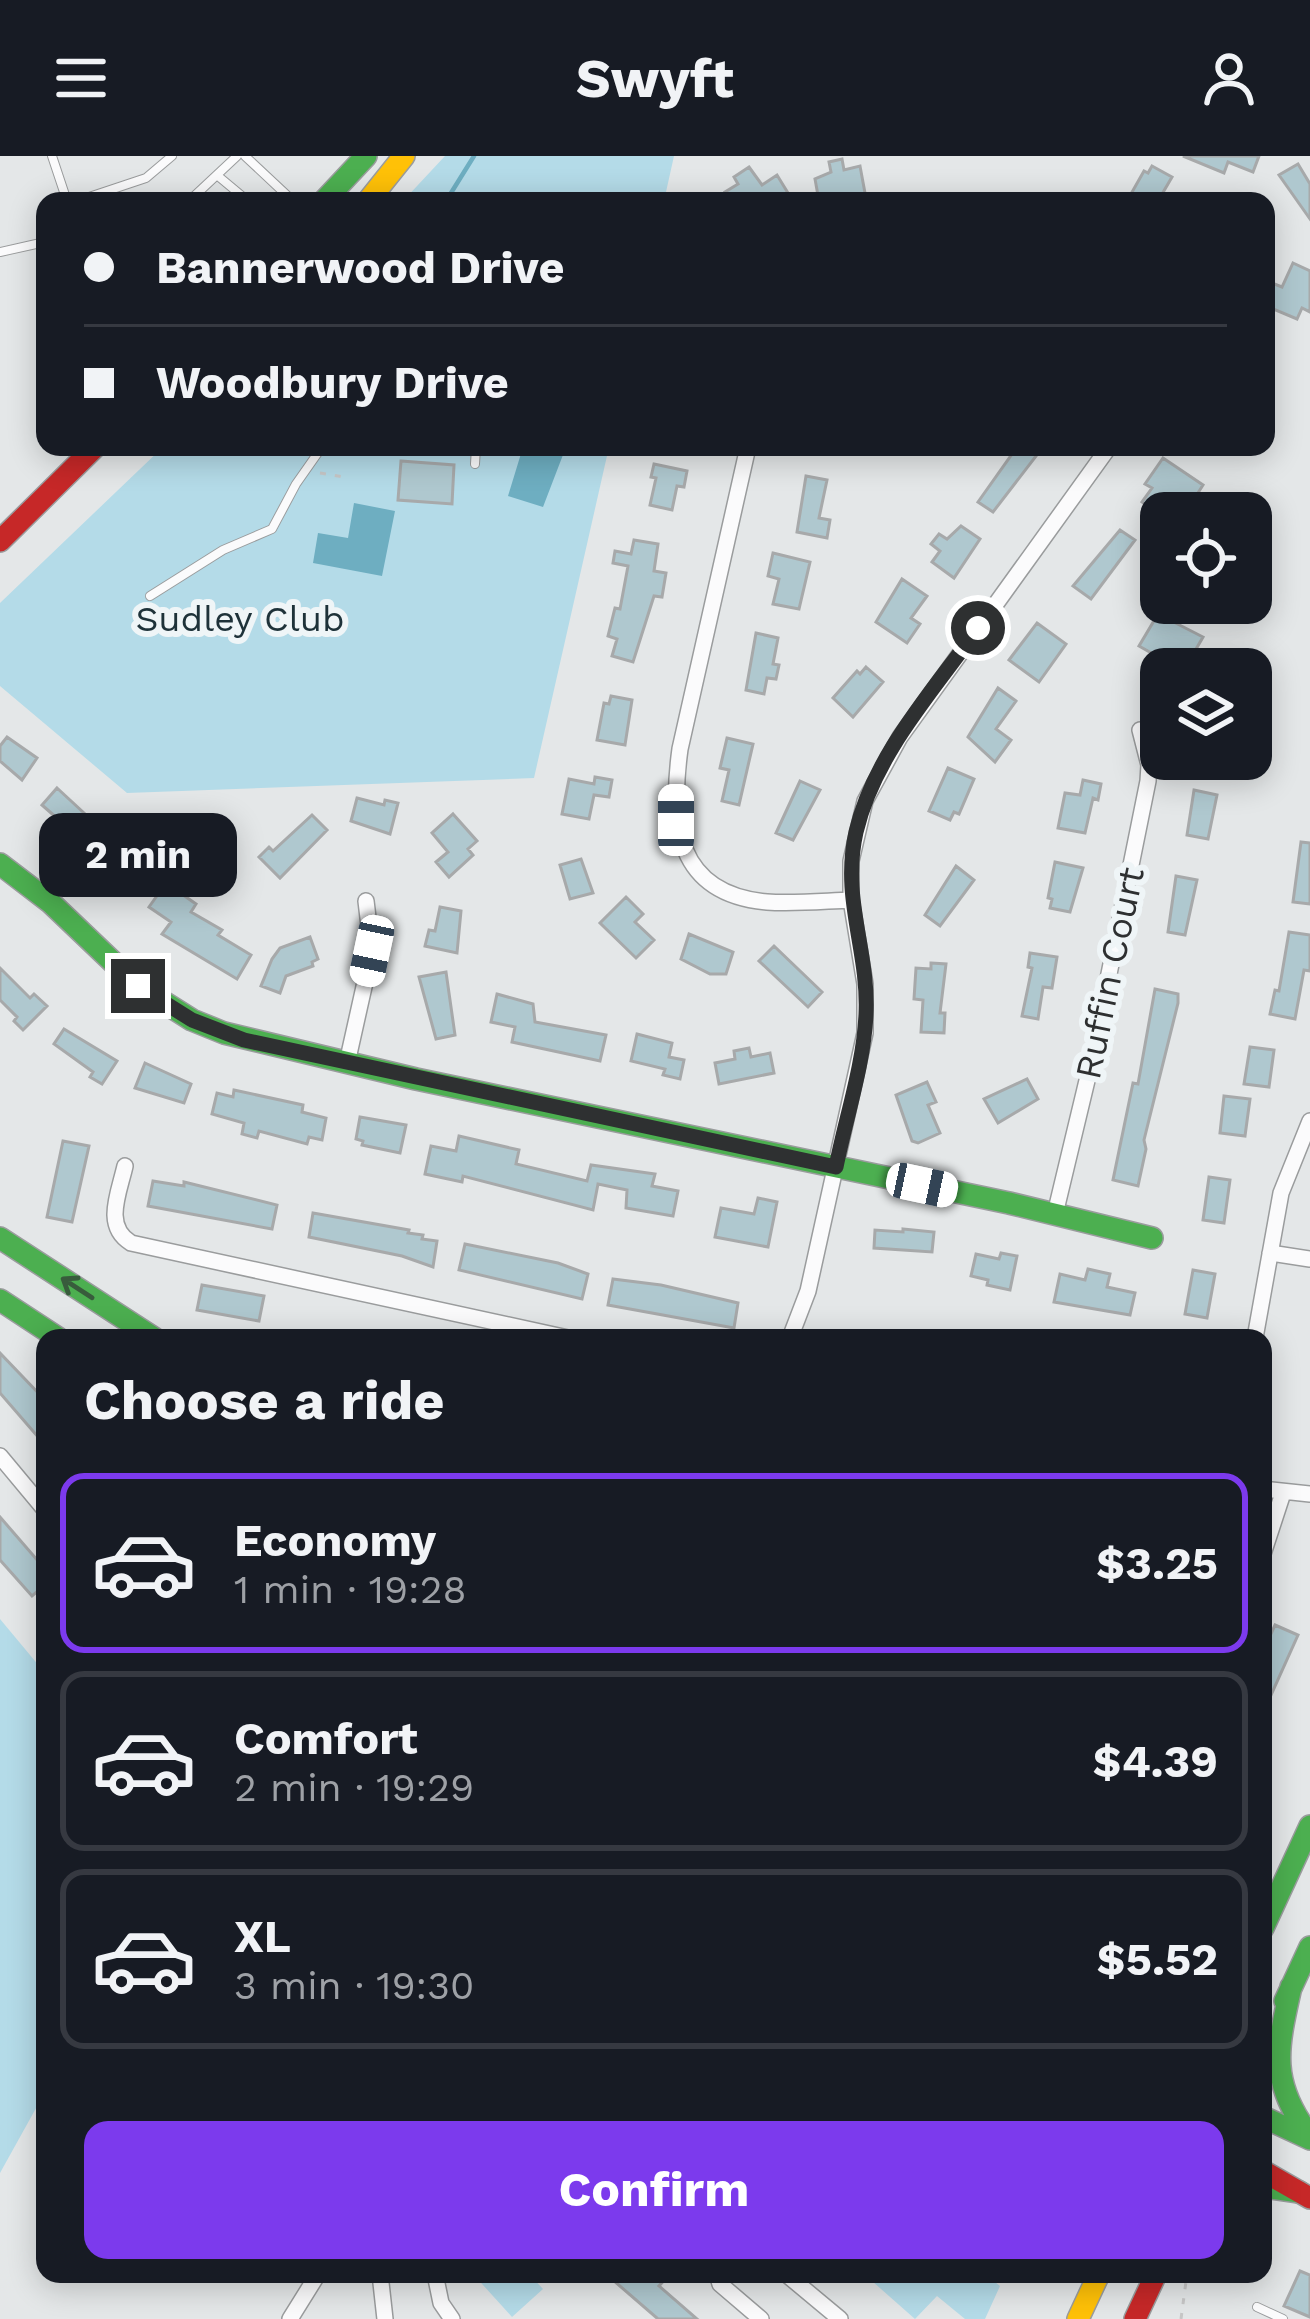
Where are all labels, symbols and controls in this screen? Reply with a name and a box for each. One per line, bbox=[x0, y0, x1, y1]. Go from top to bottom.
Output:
icon: menu bbox=[48, 45, 114, 111]
icon: person bbox=[1196, 45, 1262, 111]
text: Swyft bbox=[576, 47, 734, 110]
text: Bannerwood Drive bbox=[156, 241, 565, 294]
text: Woodbury Drive bbox=[156, 356, 509, 409]
map controls bbox=[1140, 492, 1272, 780]
button: locate bbox=[1140, 492, 1272, 624]
park label: Sudley Club bbox=[135, 598, 345, 640]
route start bbox=[951, 601, 1005, 655]
button: layers bbox=[1140, 648, 1272, 780]
car bbox=[658, 784, 694, 856]
callout: 2 min bbox=[39, 812, 237, 896]
text: 2 min bbox=[85, 832, 191, 877]
street label: Ruffin Court bbox=[1067, 863, 1153, 1083]
car bbox=[347, 912, 397, 990]
route end bbox=[111, 959, 165, 1013]
car bbox=[883, 1160, 961, 1210]
one-way arrow bbox=[61, 1275, 95, 1300]
text: Choose a ride bbox=[84, 1369, 445, 1432]
icon: car bbox=[90, 1509, 198, 1617]
text: Economy bbox=[234, 1514, 436, 1567]
text: $3.25 bbox=[1096, 1537, 1218, 1590]
text: 1 min · 19:28 bbox=[234, 1567, 466, 1612]
icon: car bbox=[90, 1707, 198, 1815]
text: Comfort bbox=[234, 1712, 418, 1765]
text: $4.39 bbox=[1093, 1735, 1218, 1788]
text: 2 min · 19:29 bbox=[234, 1765, 474, 1810]
icon: car bbox=[90, 1905, 198, 2013]
text: XL bbox=[234, 1910, 291, 1963]
text: $5.52 bbox=[1097, 1933, 1218, 1986]
text: 3 min · 19:30 bbox=[234, 1963, 474, 2008]
button: Confirm bbox=[84, 2121, 1224, 2259]

